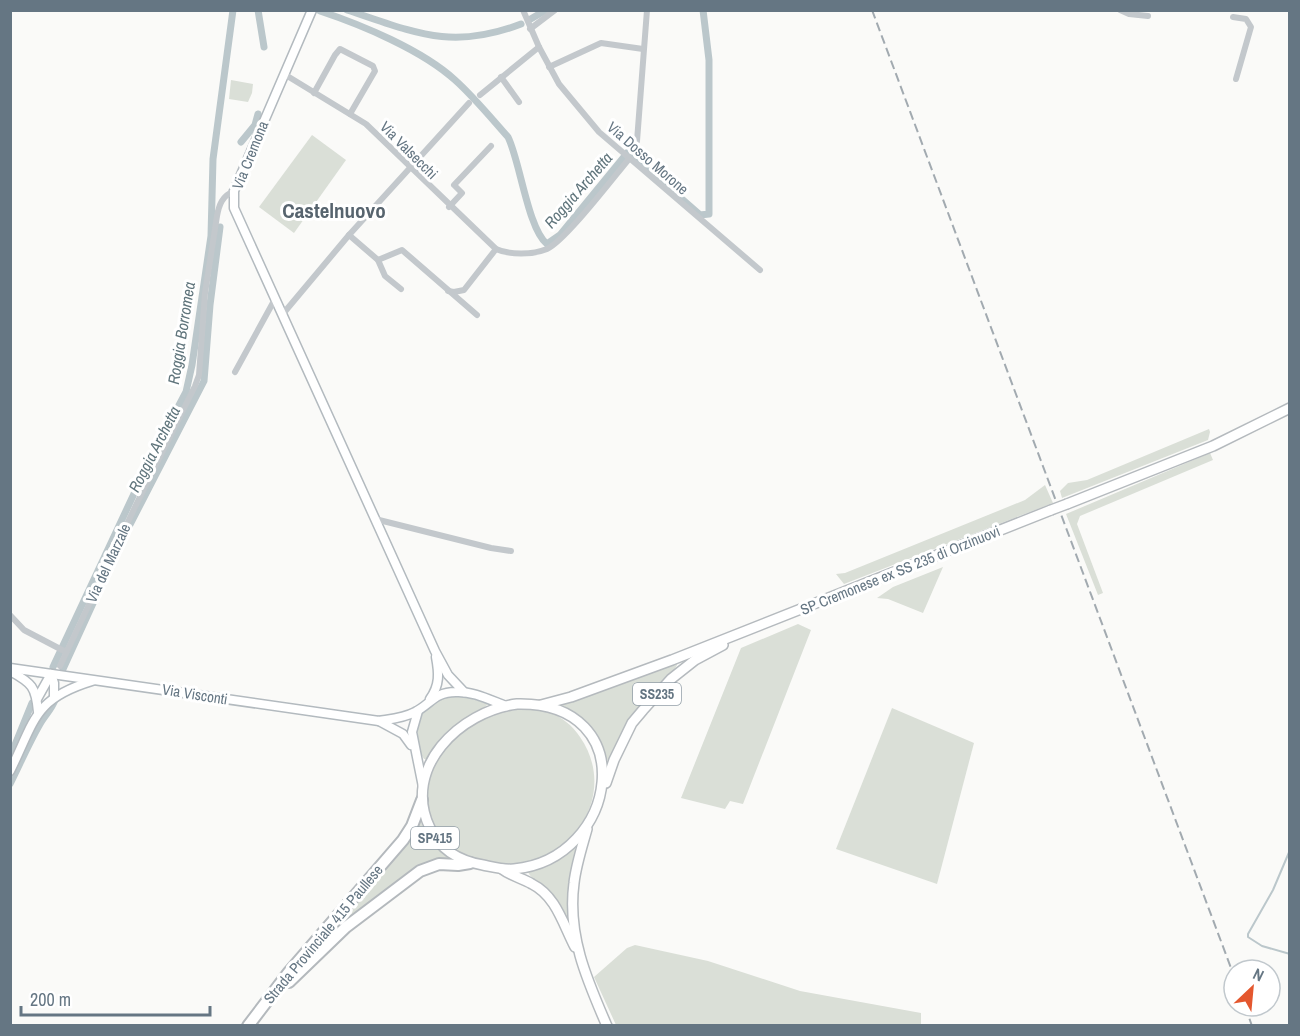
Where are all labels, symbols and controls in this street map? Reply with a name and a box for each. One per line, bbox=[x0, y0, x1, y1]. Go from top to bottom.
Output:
street label: Via Valsecchi bbox=[375, 116, 443, 184]
street label: Via Cremona bbox=[227, 117, 273, 192]
street label: Via Dosso Morone bbox=[603, 117, 693, 199]
water label: Roggia Archetta bbox=[539, 147, 617, 233]
district label: Castelnuovo bbox=[282, 196, 386, 225]
water label: Roggia Borromea bbox=[162, 280, 200, 386]
water label: Roggia Archetta bbox=[123, 402, 185, 496]
street label: Via del Marzale bbox=[80, 520, 136, 606]
street label: SP Cremonese ex SS 235 di Orzinuovi bbox=[797, 520, 1003, 620]
street label: Via Visconti bbox=[161, 678, 229, 710]
road number: SS235 bbox=[633, 683, 681, 705]
road number: SP415 bbox=[411, 827, 459, 849]
street label: Strada Provinciale 415 Paullese bbox=[258, 860, 388, 1008]
north arrow bbox=[1222, 958, 1282, 1018]
text: N bbox=[1249, 963, 1268, 986]
scale bar bbox=[21, 979, 210, 1017]
text: 200 m bbox=[30, 987, 71, 1012]

